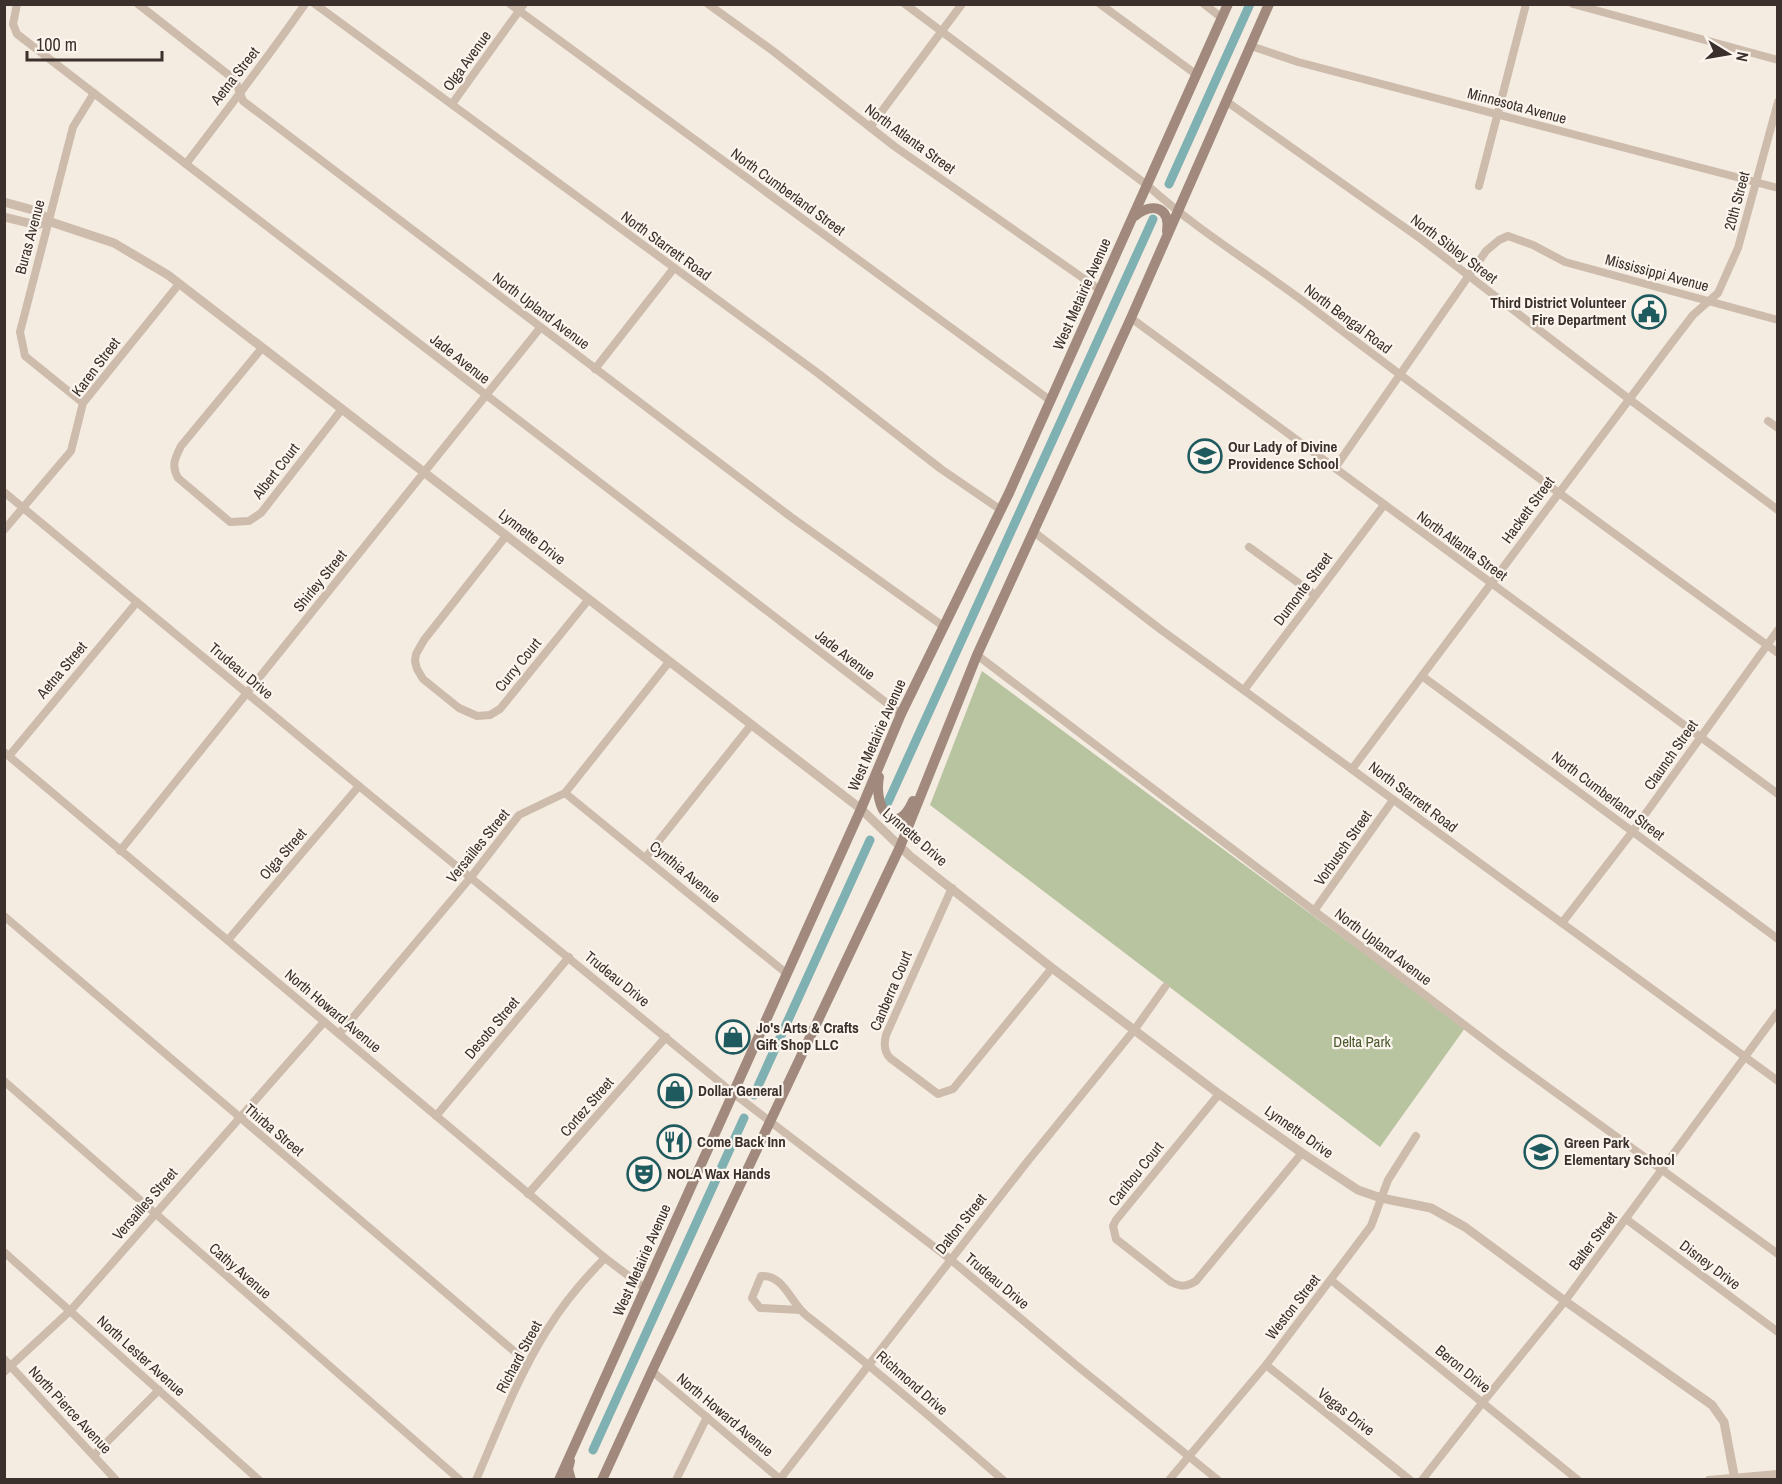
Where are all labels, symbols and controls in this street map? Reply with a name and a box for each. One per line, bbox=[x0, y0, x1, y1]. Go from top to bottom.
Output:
scale bar bbox=[27, 24, 162, 62]
north arrow bbox=[1698, 24, 1758, 84]
street label: Olga Avenue bbox=[437, 26, 496, 95]
text: 100 m bbox=[36, 32, 77, 57]
street label: Aetna Street bbox=[205, 42, 264, 110]
text: N bbox=[1731, 50, 1754, 64]
street label: Minnesota Avenue bbox=[1465, 82, 1569, 129]
street label: North Atlanta Street bbox=[861, 99, 960, 179]
street label: North Cumberland Street bbox=[727, 143, 850, 241]
street label: 20th Street bbox=[1719, 169, 1755, 233]
street label: Buras Avenue bbox=[9, 197, 50, 276]
street label: North Starrett Road bbox=[617, 206, 716, 285]
street label: North Sibley Street bbox=[1406, 209, 1503, 289]
street label: West Metairie Avenue bbox=[1047, 234, 1116, 353]
street label: Mississippi Avenue bbox=[1603, 249, 1711, 296]
street label: North Upland Avenue bbox=[488, 267, 594, 354]
street label: North Bengal Road bbox=[1300, 279, 1396, 358]
place label: Third District Volunteer Fire Department bbox=[1490, 292, 1626, 330]
public building icon: Third District Volunteer Fire Department bbox=[1631, 294, 1667, 330]
street label: Jade Avenue bbox=[426, 328, 495, 389]
street label: Karen Street bbox=[66, 332, 125, 401]
place label: Our Lady of Divine Providence School bbox=[1228, 436, 1339, 474]
street label: Albert Court bbox=[247, 438, 304, 504]
school or university icon: Our Lady of Divine Providence School bbox=[1187, 438, 1223, 474]
street label: Hackett Street bbox=[1496, 472, 1559, 547]
street label: Lynnette Drive bbox=[495, 504, 570, 569]
street label: North Atlanta Street bbox=[1413, 506, 1512, 586]
street label: Shirley Street bbox=[288, 545, 352, 616]
street label: Dumonte Street bbox=[1268, 548, 1337, 629]
street label: Jade Avenue bbox=[811, 624, 880, 685]
street label: Curry Court bbox=[489, 633, 546, 696]
street label: Aetna Street bbox=[31, 636, 92, 703]
street label: Trudeau Drive bbox=[205, 637, 278, 704]
street label: West Metairie Avenue bbox=[842, 675, 911, 794]
street label: Claunch Street bbox=[1639, 715, 1703, 794]
street label: North Cumberland Street bbox=[1547, 746, 1670, 845]
street label: North Starrett Road bbox=[1364, 756, 1462, 837]
street label: Lynnette Drive bbox=[878, 803, 952, 871]
street label: Versailles Street bbox=[441, 804, 514, 887]
street label: Vorbusch Street bbox=[1309, 805, 1377, 890]
street label: Olga Street bbox=[254, 823, 311, 884]
street label: Cynthia Avenue bbox=[645, 836, 725, 908]
street label: North Upland Avenue bbox=[1330, 903, 1436, 990]
street label: Trudeau Drive bbox=[580, 946, 654, 1011]
street label: Canberra Court bbox=[864, 947, 917, 1034]
street label: North Howard Avenue bbox=[281, 964, 386, 1057]
street label: Desoto Street bbox=[459, 992, 524, 1063]
place label: Jo's Arts & Crafts Gift Shop LLC bbox=[756, 1017, 859, 1055]
shop icon: Jo's Arts & Crafts Gift Shop LLC bbox=[715, 1019, 751, 1055]
park label: Delta Park bbox=[1333, 1031, 1392, 1052]
street label: Cortez Street bbox=[555, 1072, 619, 1141]
shop icon: Dollar General bbox=[657, 1073, 693, 1109]
place label: Dollar General bbox=[698, 1080, 782, 1101]
street label: Thirba Street bbox=[240, 1098, 309, 1161]
street label: Lynnette Drive bbox=[1261, 1100, 1338, 1163]
restaurant icon: Come Back Inn bbox=[656, 1124, 692, 1160]
place label: Come Back Inn bbox=[697, 1131, 786, 1152]
place label: Green Park Elementary School bbox=[1564, 1132, 1675, 1170]
school or university icon: Green Park Elementary School bbox=[1523, 1134, 1559, 1170]
street label: Caribou Court bbox=[1103, 1137, 1168, 1210]
theatre icon: NOLA Wax Hands bbox=[626, 1156, 662, 1192]
street label: Versailles Street bbox=[107, 1163, 182, 1244]
place label: NOLA Wax Hands bbox=[667, 1163, 771, 1184]
street label: Dalton Street bbox=[930, 1188, 991, 1258]
street label: West Metairie Avenue bbox=[607, 1200, 676, 1319]
street label: Balter Street bbox=[1564, 1207, 1622, 1274]
street label: Disney Drive bbox=[1676, 1235, 1745, 1294]
street label: Cathy Avenue bbox=[205, 1238, 276, 1304]
street label: Trudeau Drive bbox=[961, 1247, 1034, 1314]
street label: Weston Street bbox=[1260, 1269, 1325, 1344]
street label: North Lester Avenue bbox=[93, 1310, 190, 1401]
street label: Richard Street bbox=[491, 1316, 547, 1397]
street label: Beron Drive bbox=[1431, 1340, 1496, 1398]
street label: Richmond Drive bbox=[872, 1346, 953, 1420]
street label: North Pierce Avenue bbox=[24, 1361, 117, 1458]
street label: North Howard Avenue bbox=[673, 1368, 778, 1461]
street label: Vegas Drive bbox=[1313, 1383, 1379, 1441]

